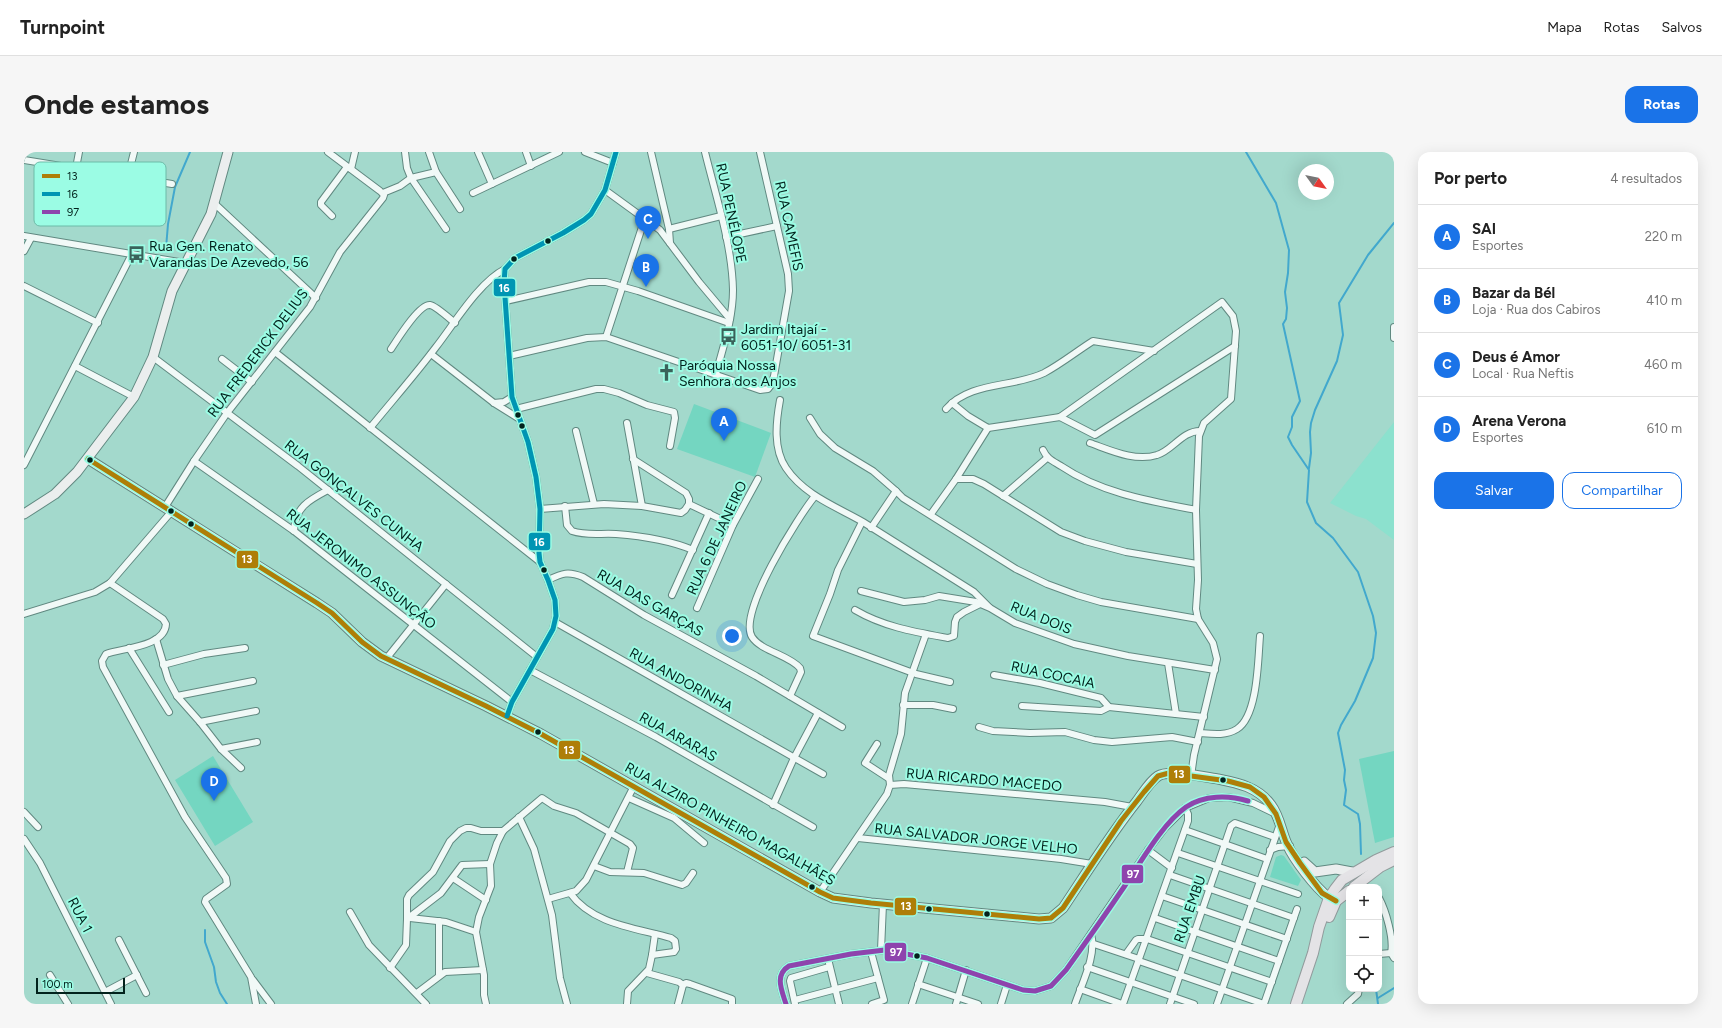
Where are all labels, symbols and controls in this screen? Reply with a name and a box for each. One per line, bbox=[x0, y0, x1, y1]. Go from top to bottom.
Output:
text: Turnpoint bbox=[20, 16, 105, 39]
text: Mapa bbox=[1547, 19, 1582, 36]
text: Rotas bbox=[1604, 19, 1639, 36]
text: Salvos bbox=[1661, 19, 1702, 36]
button: Rotas bbox=[1625, 86, 1698, 123]
text: Onde estamos bbox=[24, 87, 209, 121]
legend bbox=[34, 162, 166, 226]
street label: RUA PENÉLOPE bbox=[712, 162, 750, 264]
north arrow bbox=[1298, 164, 1334, 200]
text: Por perto bbox=[1434, 168, 1507, 188]
text: 13 bbox=[67, 170, 78, 183]
text: 4 resultados bbox=[1610, 171, 1682, 186]
street label: RUA CAMEFIS bbox=[771, 180, 807, 272]
text: 16 bbox=[67, 188, 78, 201]
text: 97 bbox=[67, 206, 79, 219]
pin: C bbox=[635, 206, 661, 239]
text: SAI bbox=[1472, 220, 1496, 238]
text: A bbox=[1442, 229, 1452, 244]
text: 220 m bbox=[1645, 229, 1682, 244]
unlabelled marker bbox=[543, 236, 553, 246]
place label: Rua Gen. Renato Varandas De Azevedo, 56 bbox=[149, 238, 309, 271]
text: Esportes bbox=[1472, 238, 1523, 253]
bus stop icon: Rua Gen. Renato Varandas De Azevedo, 56 bbox=[126, 244, 146, 264]
unlabelled marker bbox=[509, 254, 519, 264]
pin: B bbox=[633, 254, 659, 287]
line badge: 16 bbox=[493, 278, 516, 297]
text: 16 bbox=[498, 282, 510, 295]
text: Bazar da Bél bbox=[1472, 284, 1555, 302]
street label: RUA FREDERICK DELIUS bbox=[204, 285, 312, 421]
text: B bbox=[1443, 293, 1451, 308]
text: 410 m bbox=[1646, 293, 1682, 308]
text: Loja · Rua dos Cabiros bbox=[1472, 302, 1600, 317]
place label: Jardim Itajaí - 6051-10/ 6051-31 bbox=[741, 321, 851, 354]
bus stop icon: Jardim Itajaí - 6051-10/ 6051-31 bbox=[718, 327, 738, 347]
text: Deus é Amor bbox=[1472, 348, 1560, 366]
place label: Paróquia Nossa Senhora dos Anjos bbox=[679, 357, 796, 390]
text: C bbox=[1442, 357, 1452, 372]
text: 460 m bbox=[1644, 357, 1682, 372]
church icon: Paróquia Nossa Senhora dos Anjos bbox=[656, 363, 676, 383]
text: Local · Rua Neftis bbox=[1472, 366, 1574, 381]
pin: A bbox=[711, 408, 737, 441]
unlabelled marker bbox=[513, 410, 523, 420]
text: Arena Verona bbox=[1472, 412, 1566, 430]
unlabelled marker bbox=[517, 421, 527, 431]
text: D bbox=[1442, 421, 1452, 436]
text: 610 m bbox=[1647, 421, 1682, 436]
text: Esportes bbox=[1472, 430, 1523, 445]
street label: RUA GONÇALVES CUNHA bbox=[281, 436, 427, 556]
unlabelled marker bbox=[85, 455, 95, 465]
button: Salvar bbox=[1434, 472, 1554, 509]
button: Compartilhar bbox=[1562, 472, 1682, 509]
street label: RUA 6 DE JANEIRO bbox=[683, 478, 751, 598]
street label: RUA JERONIMO ASSUNÇÃO bbox=[283, 505, 439, 633]
unlabelled marker bbox=[166, 506, 176, 516]
unlabelled marker bbox=[186, 519, 196, 529]
line badge: 16 bbox=[528, 532, 551, 551]
text: 16 bbox=[533, 536, 545, 549]
line badge: 13 bbox=[236, 550, 259, 569]
text: 13 bbox=[242, 553, 252, 566]
unlabelled marker bbox=[539, 565, 549, 575]
street label: RUA DAS GARÇAS bbox=[594, 566, 706, 640]
street label: RUA DOIS bbox=[1008, 598, 1074, 638]
your location bbox=[722, 626, 742, 646]
street label: RUA ANDORINHA bbox=[626, 644, 736, 716]
street label: RUA COCAIA bbox=[1009, 658, 1097, 692]
street label: RUA ARARAS bbox=[636, 709, 720, 765]
unlabelled marker bbox=[533, 727, 543, 737]
line badge: 13 bbox=[558, 740, 581, 760]
text: 13 bbox=[564, 744, 574, 757]
street label: RUA ALZIRO PINHEIRO MAGALHÃES bbox=[622, 759, 838, 889]
street label: RUA RICARDO MACEDO bbox=[905, 765, 1063, 795]
line badge: 13 bbox=[1168, 765, 1191, 784]
pin: D bbox=[201, 768, 227, 801]
text: 13 bbox=[1174, 768, 1184, 781]
unlabelled marker bbox=[1218, 775, 1228, 785]
street label: RUA SALVADOR JORGE VELHO bbox=[874, 820, 1079, 858]
line badge: 97 bbox=[1121, 864, 1144, 884]
text: 97 bbox=[1127, 868, 1139, 881]
street label: RUA EMBU bbox=[1171, 873, 1209, 945]
unlabelled marker bbox=[807, 882, 817, 892]
map controls bbox=[1346, 884, 1382, 992]
button: + bbox=[1346, 884, 1382, 920]
street label: RUA 1 bbox=[64, 894, 96, 936]
line badge: 13 bbox=[894, 897, 917, 916]
text: 13 bbox=[901, 900, 911, 913]
unlabelled marker bbox=[924, 904, 934, 914]
unlabelled marker bbox=[982, 909, 992, 919]
button: − bbox=[1346, 920, 1382, 956]
line badge: 97 bbox=[884, 942, 907, 962]
text: 97 bbox=[890, 946, 902, 959]
unlabelled marker bbox=[912, 951, 922, 961]
button: locate bbox=[1346, 956, 1382, 992]
scale bar bbox=[36, 976, 125, 995]
text: 100 m bbox=[42, 978, 73, 991]

